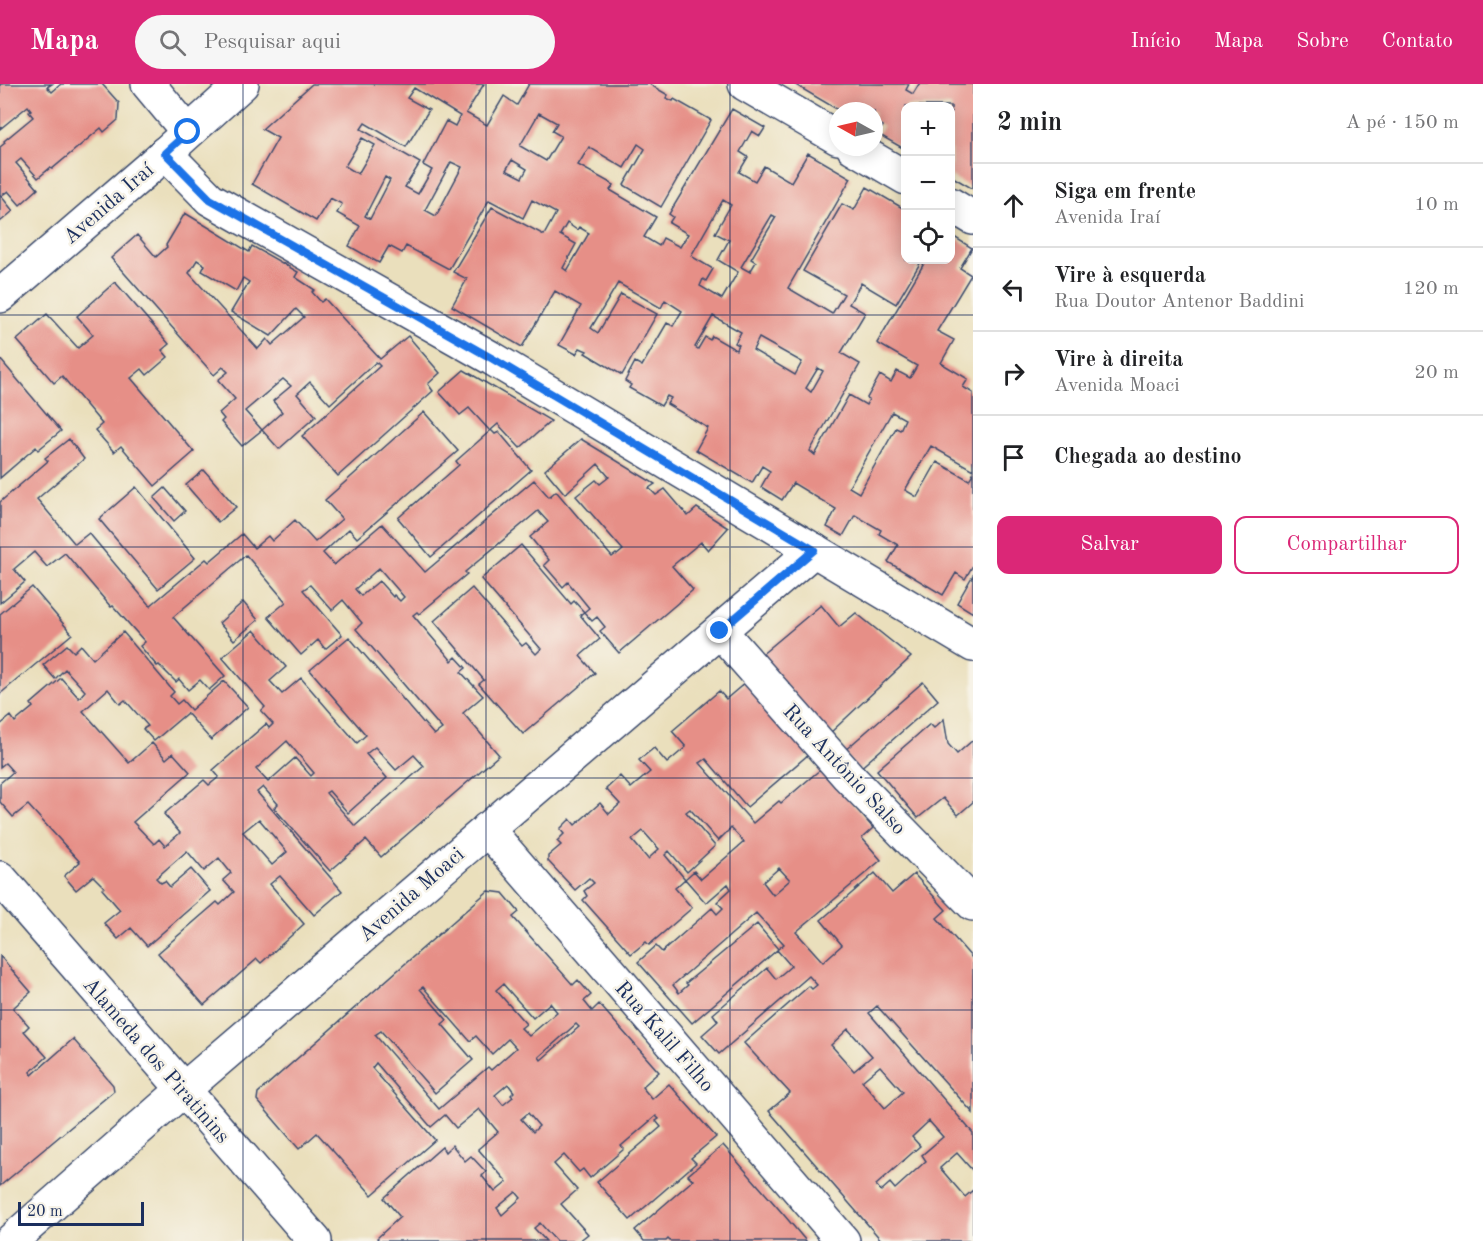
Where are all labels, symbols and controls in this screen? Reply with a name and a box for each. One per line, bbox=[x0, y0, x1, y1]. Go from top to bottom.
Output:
search box bbox=[135, 15, 555, 69]
icon: search bbox=[156, 26, 189, 59]
text: Mapa bbox=[30, 28, 99, 56]
text: Pesquisar aqui bbox=[204, 31, 341, 53]
text: Início bbox=[1130, 31, 1181, 52]
text: Mapa bbox=[1214, 31, 1263, 52]
text: Sobre bbox=[1296, 31, 1349, 52]
text: Contato bbox=[1382, 31, 1453, 52]
north arrow bbox=[829, 102, 883, 156]
map controls bbox=[901, 102, 955, 264]
button: + bbox=[901, 102, 955, 156]
text: 2 min bbox=[997, 110, 1062, 136]
text: A pé · 150 m bbox=[1345, 113, 1459, 133]
route start bbox=[174, 118, 200, 144]
button: − bbox=[901, 156, 955, 210]
street label: Avenida Iraí bbox=[60, 159, 158, 249]
text: Siga em frente bbox=[1054, 181, 1196, 203]
icon: ahead bbox=[997, 189, 1030, 222]
text: 10 m bbox=[1414, 195, 1459, 215]
text: Avenida Iraí bbox=[1054, 208, 1160, 228]
button: locate bbox=[901, 210, 955, 264]
text: Vire à esquerda bbox=[1054, 265, 1206, 287]
icon: left bbox=[997, 273, 1030, 306]
text: 120 m bbox=[1403, 279, 1459, 299]
text: Rua Doutor Antenor Baddini bbox=[1054, 292, 1304, 312]
text: Vire à direita bbox=[1054, 349, 1184, 371]
icon: right bbox=[997, 357, 1030, 390]
text: 20 m bbox=[1414, 363, 1459, 383]
text: Avenida Moaci bbox=[1054, 376, 1180, 396]
icon: arrive bbox=[997, 441, 1030, 474]
text: Chegada ao destino bbox=[1054, 446, 1242, 468]
button: Salvar bbox=[997, 516, 1222, 574]
button: Compartilhar bbox=[1234, 516, 1459, 574]
route end bbox=[706, 617, 732, 643]
street label: Rua Antônio Salso bbox=[778, 701, 909, 839]
street label: Avenida Moaci bbox=[355, 844, 469, 946]
street label: Alameda dos Piratinins bbox=[79, 974, 233, 1148]
street label: Rua Kalil Filho bbox=[610, 978, 717, 1096]
scale bar bbox=[18, 1199, 144, 1226]
text: 20 m bbox=[27, 1204, 63, 1220]

